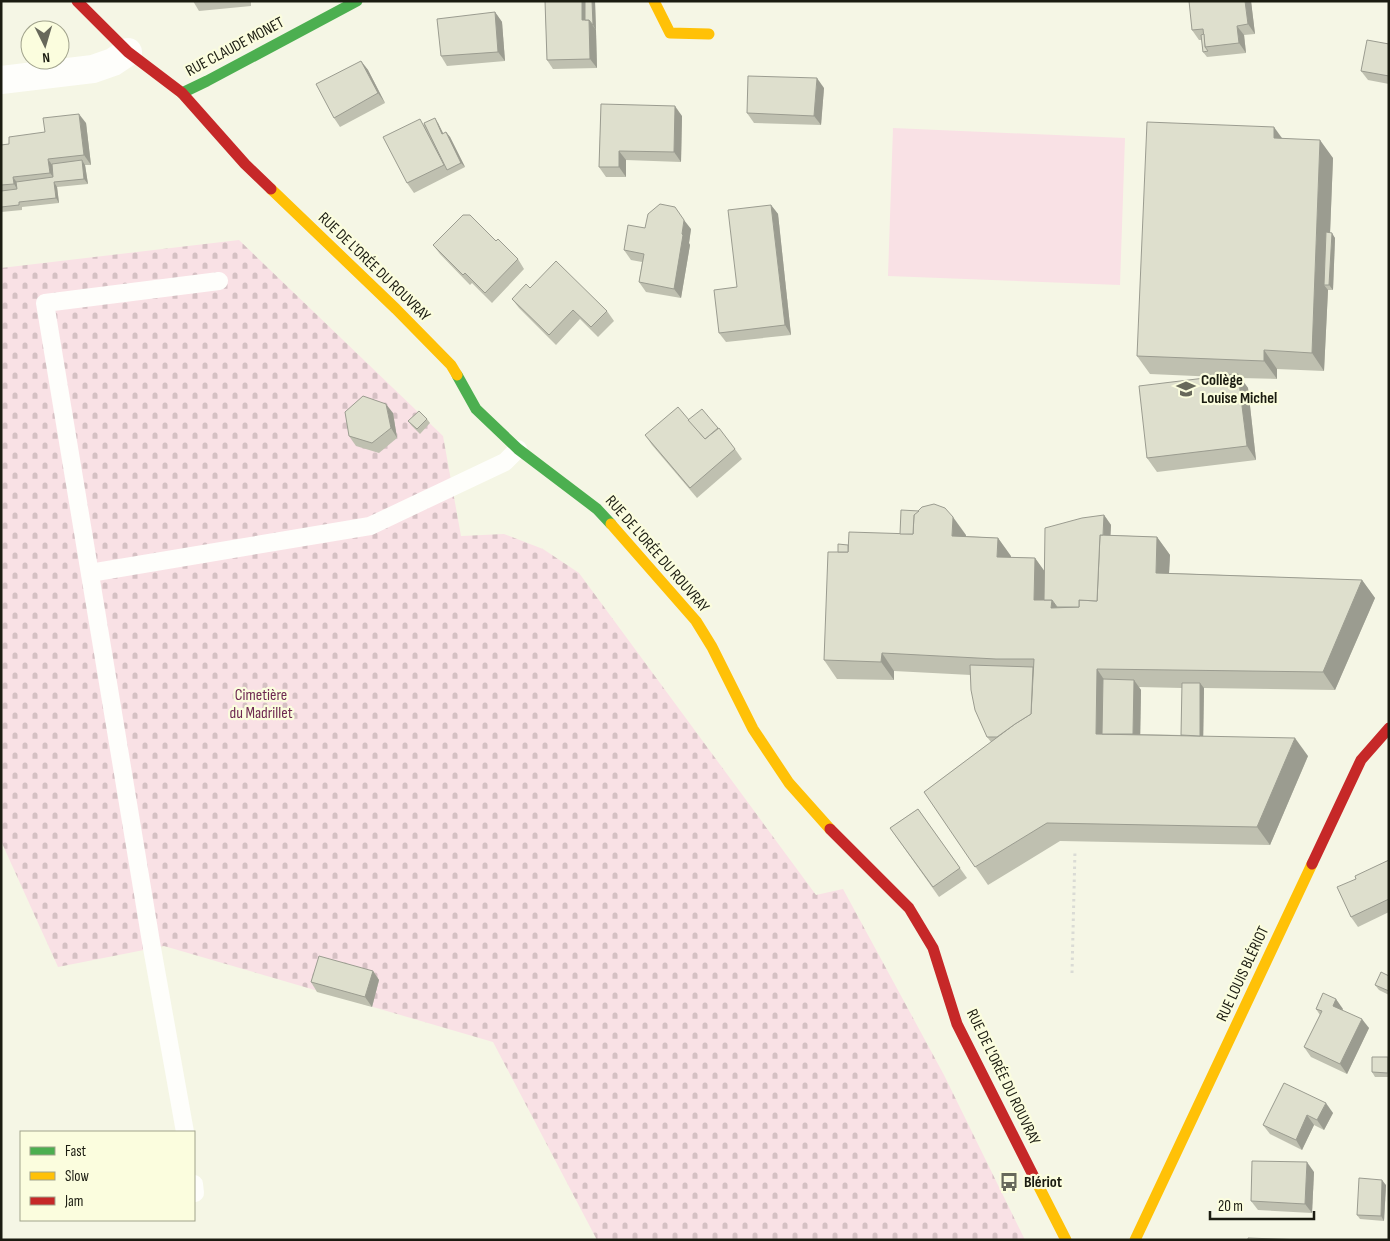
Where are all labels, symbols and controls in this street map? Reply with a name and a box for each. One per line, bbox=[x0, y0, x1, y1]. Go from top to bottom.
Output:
street label: RUE CLAUDE MONET bbox=[183, 13, 288, 81]
north arrow bbox=[20, 20, 70, 70]
text: N bbox=[42, 49, 51, 66]
street label: RUE DE L'ORÉE DU ROUVRAY bbox=[314, 209, 434, 326]
place label: Collège Louise Michel bbox=[1201, 371, 1277, 408]
school or university icon: Collège Louise Michel bbox=[1175, 378, 1197, 400]
street label: RUE DE L'ORÉE DU ROUVRAY bbox=[601, 492, 713, 617]
park label: Cimetière du Madrillet bbox=[229, 686, 293, 723]
street label: RUE LOUIS BLÉRIOT bbox=[1213, 923, 1274, 1025]
street label: RUE DE L'ORÉE DU ROUVRAY bbox=[962, 1006, 1044, 1148]
legend bbox=[20, 1131, 195, 1221]
text: Fast bbox=[65, 1142, 87, 1161]
text: Slow bbox=[65, 1167, 89, 1186]
bus stop icon: Blériot bbox=[998, 1171, 1020, 1193]
place label: Blériot bbox=[1024, 1173, 1062, 1192]
scale bar bbox=[1210, 1188, 1314, 1220]
text: Jam bbox=[64, 1192, 83, 1211]
text: 20 m bbox=[1218, 1197, 1243, 1216]

